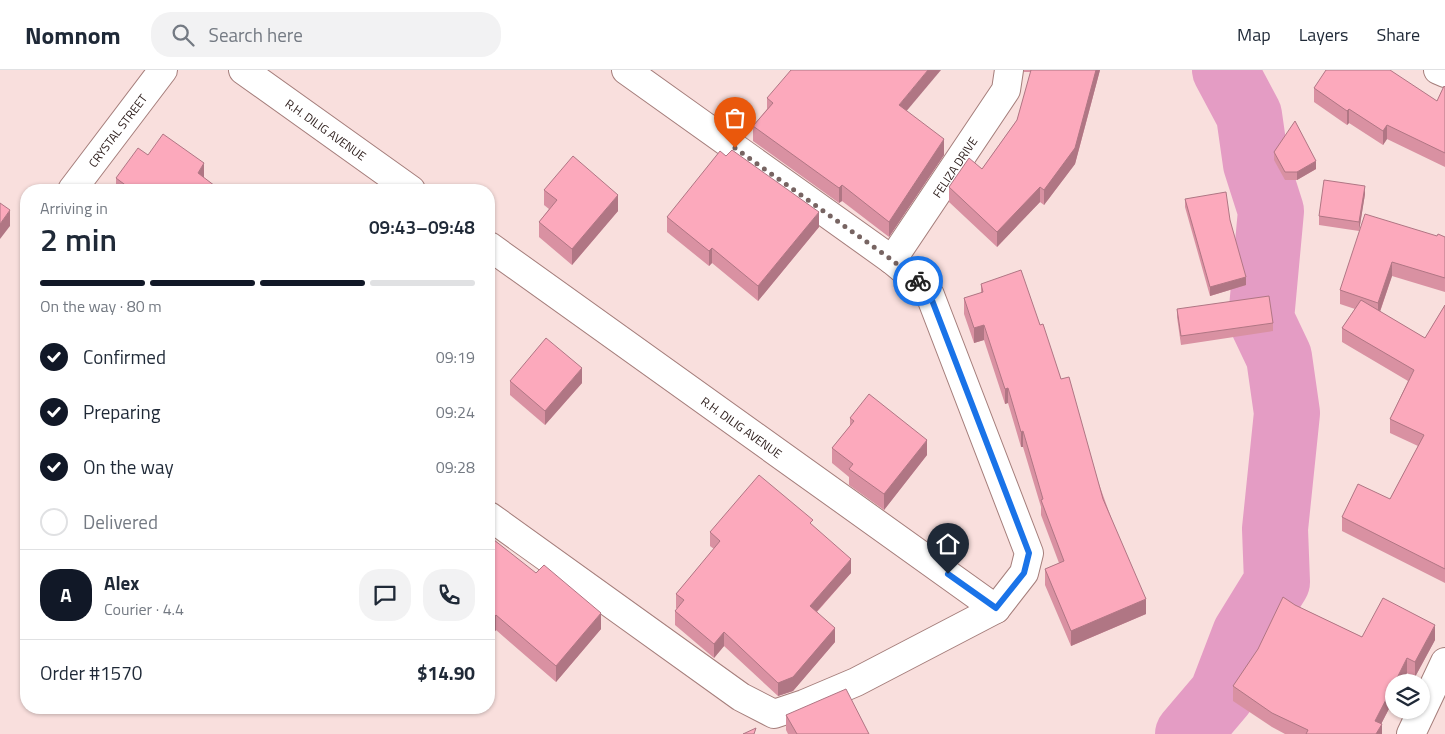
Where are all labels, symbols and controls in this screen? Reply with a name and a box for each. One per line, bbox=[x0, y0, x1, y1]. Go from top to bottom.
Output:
search box bbox=[151, 12, 501, 57]
text: Nomnom bbox=[25, 17, 121, 53]
text: Search here bbox=[209, 20, 303, 49]
icon: search bbox=[169, 21, 197, 49]
text: Map bbox=[1237, 21, 1271, 48]
text: Layers bbox=[1299, 21, 1348, 48]
text: Share bbox=[1376, 21, 1420, 48]
street label: CRYSTAL STREET bbox=[83, 89, 152, 171]
street label: R.H. DILIG AVENUE bbox=[282, 94, 371, 165]
pin bbox=[714, 97, 756, 148]
icon: bag bbox=[721, 104, 749, 132]
street label: FELIZA DRIVE bbox=[927, 132, 982, 201]
text: Arriving in bbox=[40, 196, 108, 220]
text: 09:43–09:48 bbox=[369, 212, 475, 241]
text: 2 min bbox=[40, 215, 117, 263]
courier bbox=[893, 256, 943, 306]
icon: bike bbox=[904, 267, 932, 295]
text: On the way · 80 m bbox=[40, 294, 162, 318]
text: Confirmed bbox=[83, 342, 166, 371]
icon: check bbox=[40, 343, 68, 371]
text: 09:19 bbox=[436, 345, 475, 369]
street label: R.H. DILIG AVENUE bbox=[697, 391, 787, 463]
text: Preparing bbox=[83, 397, 160, 426]
icon: check bbox=[40, 398, 68, 426]
text: 09:24 bbox=[436, 400, 475, 424]
text: On the way bbox=[83, 452, 174, 481]
icon: check bbox=[40, 453, 68, 481]
text: 09:28 bbox=[436, 455, 475, 479]
text: Delivered bbox=[83, 507, 158, 536]
pin bbox=[927, 523, 969, 574]
icon: home bbox=[934, 530, 962, 558]
text: Alex bbox=[104, 568, 139, 597]
button: chat bbox=[359, 569, 411, 621]
button: phone bbox=[423, 569, 475, 621]
text: A bbox=[60, 580, 72, 609]
text: Courier · 4.4 bbox=[104, 597, 184, 621]
text: Order #1570 bbox=[40, 658, 142, 687]
text: $14.90 bbox=[417, 658, 475, 687]
map controls bbox=[1385, 674, 1430, 719]
button: layers bbox=[1385, 674, 1430, 719]

